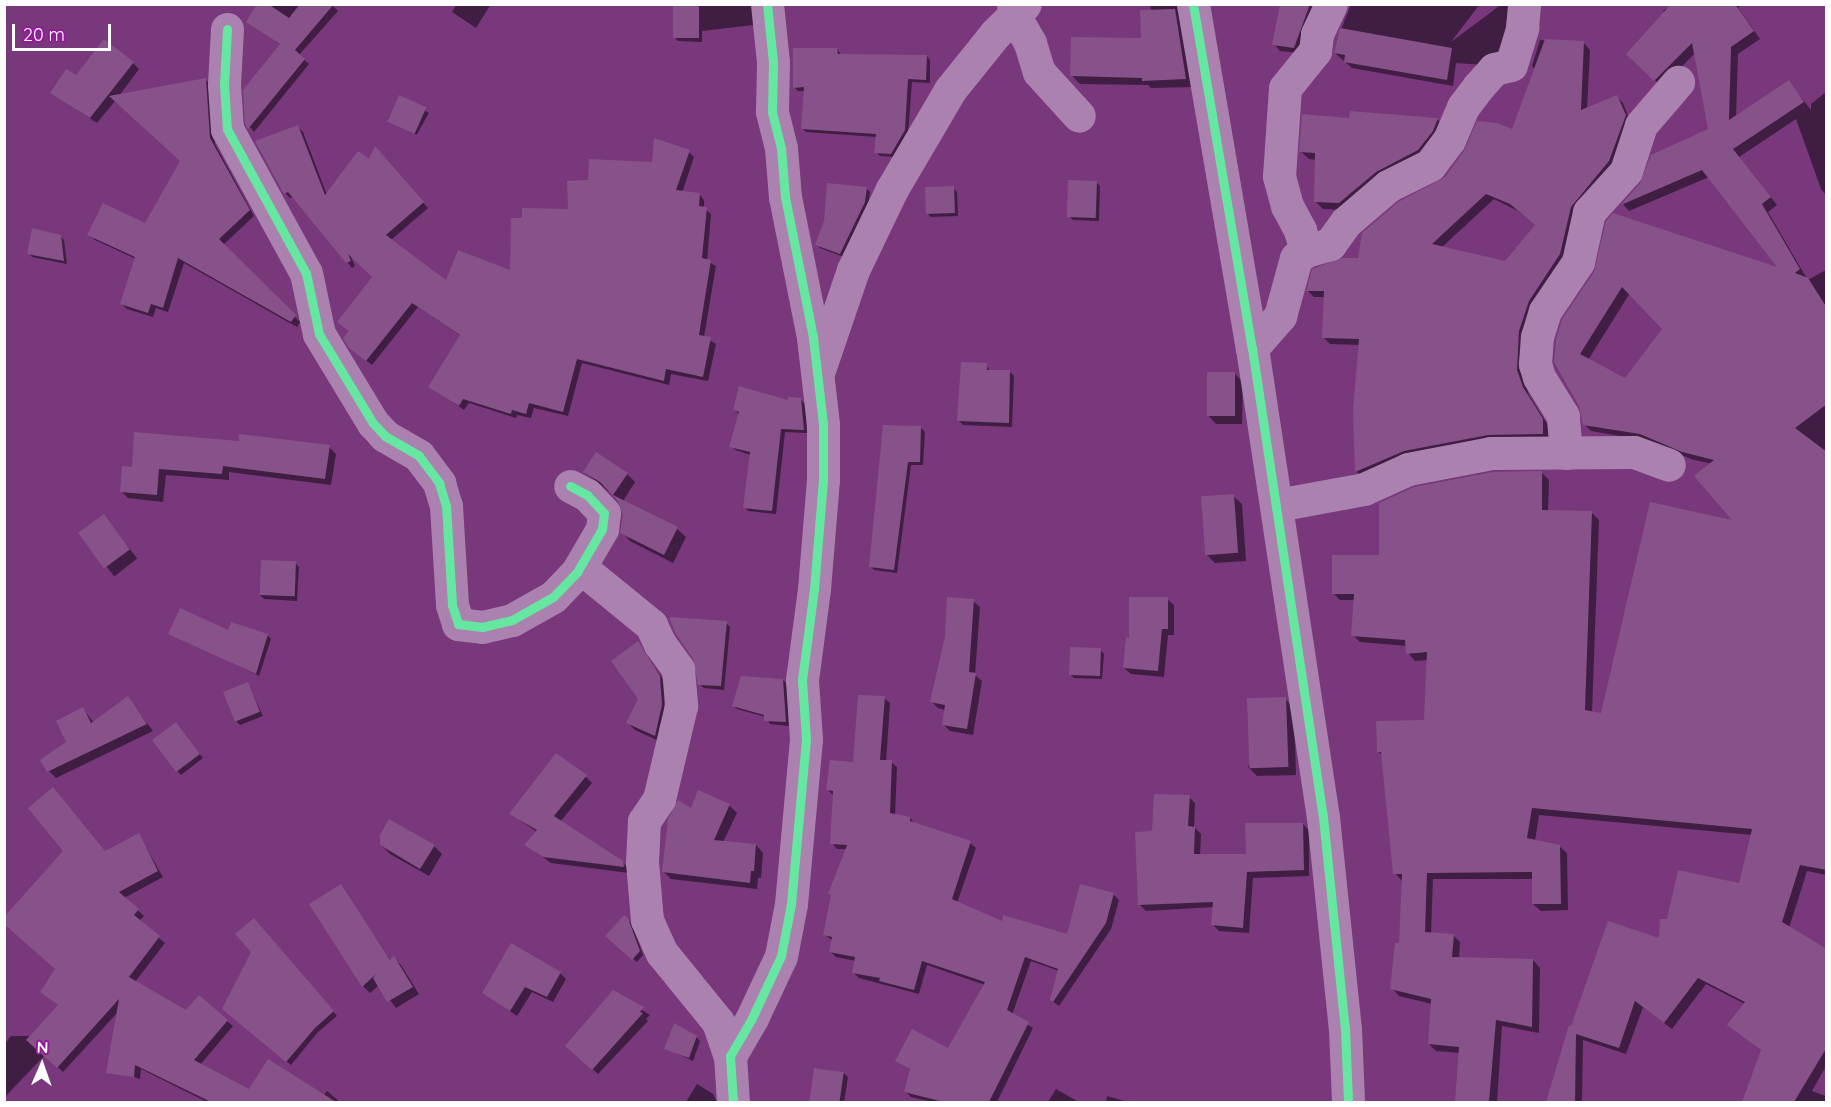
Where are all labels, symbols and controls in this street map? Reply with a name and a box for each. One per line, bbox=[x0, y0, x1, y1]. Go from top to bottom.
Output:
scale bar bbox=[15, 12, 114, 50]
text: 20 m bbox=[23, 23, 65, 46]
north arrow bbox=[12, 1035, 72, 1095]
text: N bbox=[36, 1037, 49, 1057]

